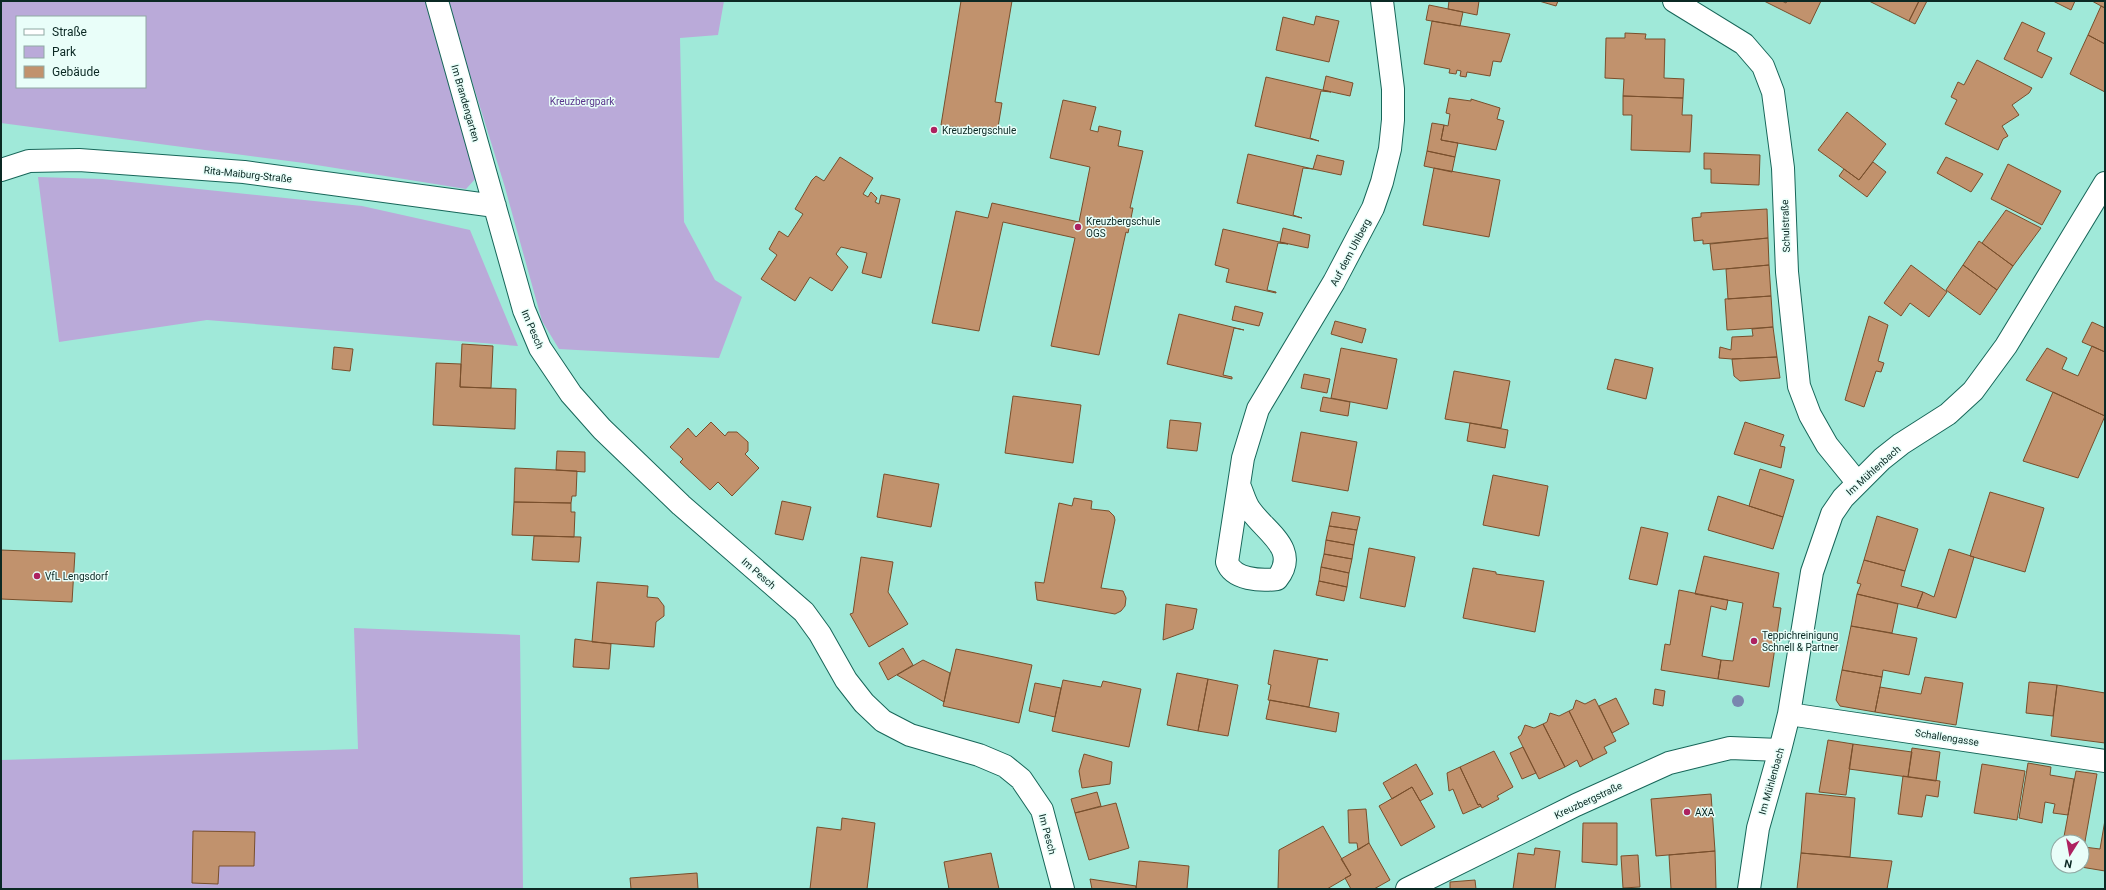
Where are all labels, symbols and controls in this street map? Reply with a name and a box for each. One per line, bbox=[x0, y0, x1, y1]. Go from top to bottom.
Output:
legend bbox=[16, 16, 146, 88]
text: Straße bbox=[52, 25, 87, 39]
text: Park bbox=[52, 45, 77, 59]
street label: Im Brandengarten bbox=[449, 63, 482, 143]
text: Gebäude bbox=[52, 65, 100, 79]
park label: Kreuzbergpark bbox=[550, 96, 615, 107]
marker: Kreuzbergschule bbox=[929, 125, 939, 135]
place label: Kreuzbergschule bbox=[942, 125, 1016, 136]
street label: Rita-Maiburg-Straße bbox=[203, 164, 293, 185]
street label: Schulstraße bbox=[1779, 199, 1792, 253]
place label: Kreuzbergschule OGS bbox=[1086, 216, 1160, 239]
street label: Auf dem Uhlberg bbox=[1328, 217, 1373, 288]
marker: Kreuzbergschule OGS bbox=[1073, 222, 1083, 232]
street label: Im Pesch bbox=[519, 308, 546, 350]
street label: Im Mühlenbach bbox=[1844, 443, 1903, 497]
street label: Im Pesch bbox=[739, 556, 778, 591]
marker: VfL Lengsdorf bbox=[32, 571, 42, 581]
place label: VfL Lengsdorf bbox=[45, 571, 109, 582]
place label: Teppichreinigung Schnell & Partner bbox=[1762, 630, 1839, 653]
marker: Teppichreinigung Schnell & Partner bbox=[1749, 636, 1759, 646]
street label: Schallengasse bbox=[1914, 727, 1980, 748]
street label: Im Mühlenbach bbox=[1757, 747, 1786, 816]
street label: Kreuzbergstraße bbox=[1553, 780, 1624, 821]
marker: AXA bbox=[1682, 807, 1692, 817]
place label: AXA bbox=[1695, 807, 1715, 818]
street label: Im Pesch bbox=[1037, 813, 1058, 856]
north arrow bbox=[2050, 834, 2090, 874]
text: N bbox=[2063, 856, 2073, 870]

